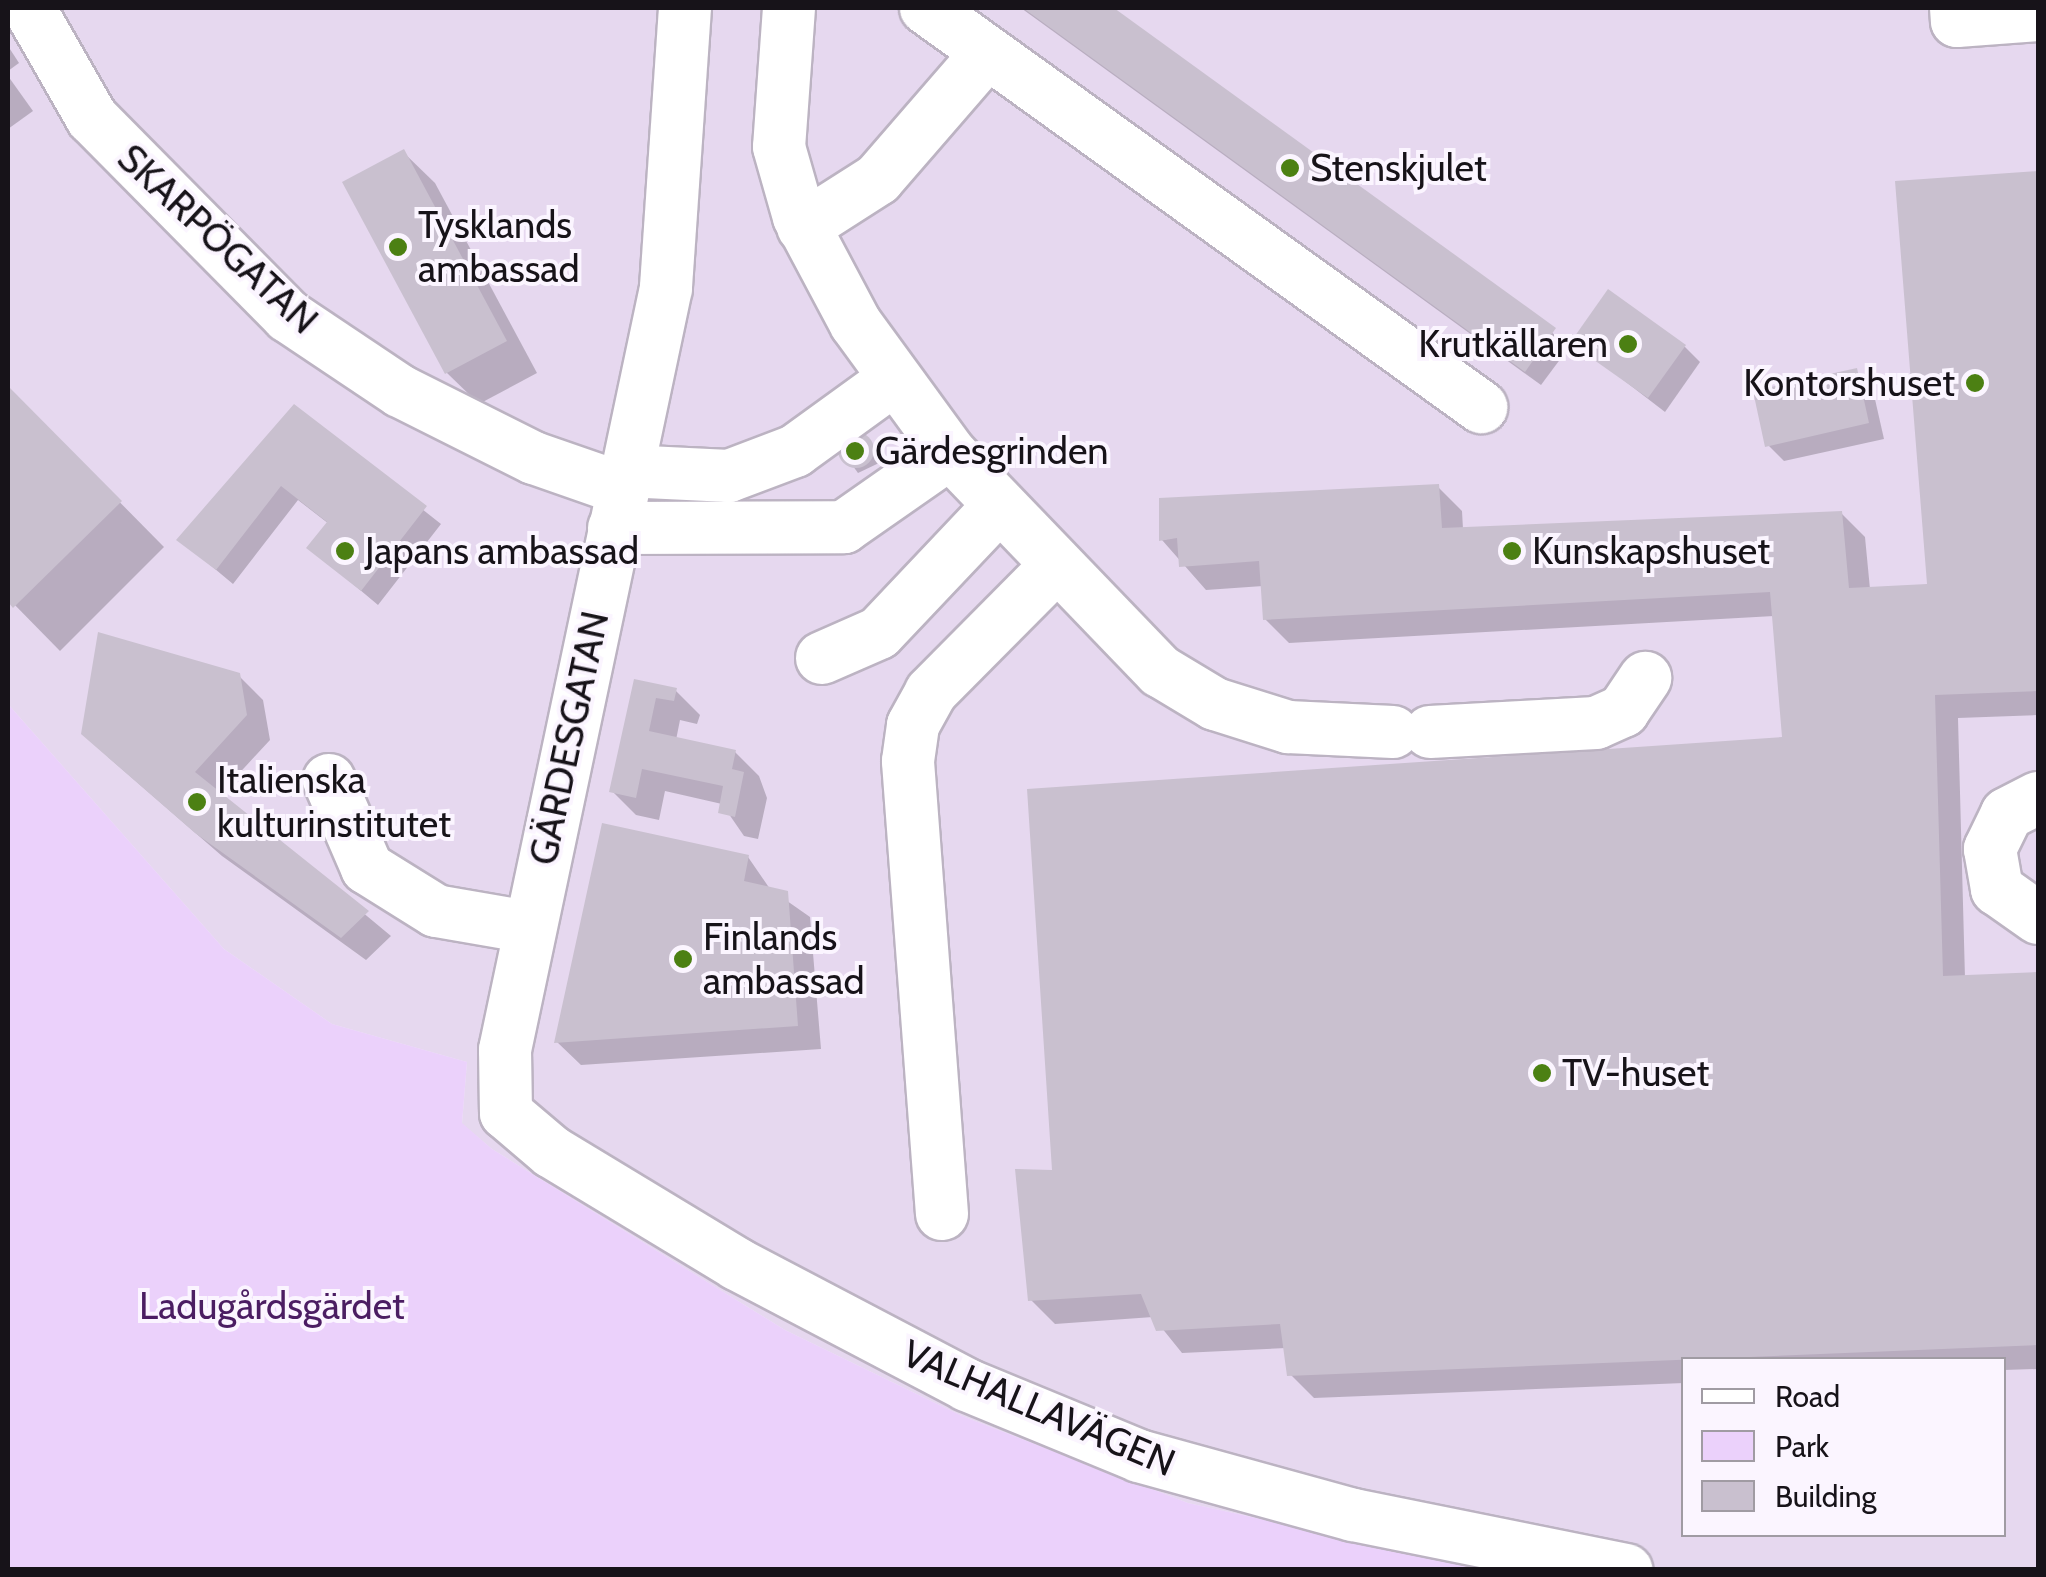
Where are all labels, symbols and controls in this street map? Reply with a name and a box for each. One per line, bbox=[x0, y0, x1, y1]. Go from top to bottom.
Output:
street label: SKARPÖGATAN bbox=[109, 135, 327, 343]
place label: Stenskjulet bbox=[1310, 145, 1487, 191]
marker: Stenskjulet bbox=[1279, 157, 1301, 179]
place label: Tysklands ambassad bbox=[418, 202, 580, 292]
marker: Tysklands ambassad bbox=[387, 236, 409, 258]
place label: Krutkällaren bbox=[1418, 321, 1608, 367]
marker: Krutkällaren bbox=[1617, 333, 1639, 355]
place label: Kontorshuset bbox=[1743, 360, 1955, 406]
marker: Kontorshuset bbox=[1964, 372, 1986, 394]
place label: Gärdesgrinden bbox=[875, 428, 1109, 474]
marker: Gärdesgrinden bbox=[844, 440, 866, 462]
place label: Japans ambassad bbox=[365, 528, 639, 574]
place label: Kunskapshuset bbox=[1532, 528, 1770, 574]
marker: Japans ambassad bbox=[334, 540, 356, 562]
marker: Kunskapshuset bbox=[1501, 540, 1523, 562]
street label: GÄRDESGATAN bbox=[520, 607, 618, 869]
place label: Italienska kulturinstitutet bbox=[217, 757, 451, 846]
marker: Italienska kulturinstitutet bbox=[186, 791, 208, 813]
place label: Finlands ambassad bbox=[703, 914, 865, 1004]
marker: Finlands ambassad bbox=[672, 948, 694, 970]
place label: TV-huset bbox=[1562, 1050, 1709, 1096]
marker: TV-huset bbox=[1531, 1062, 1553, 1084]
park label: Ladugårdsgärdet bbox=[139, 1283, 405, 1329]
street label: VALHALLAVÄGEN bbox=[896, 1330, 1182, 1486]
legend bbox=[1681, 1357, 2006, 1537]
text: Road bbox=[1775, 1378, 1840, 1415]
text: Park bbox=[1775, 1428, 1829, 1465]
text: Building bbox=[1775, 1478, 1877, 1515]

